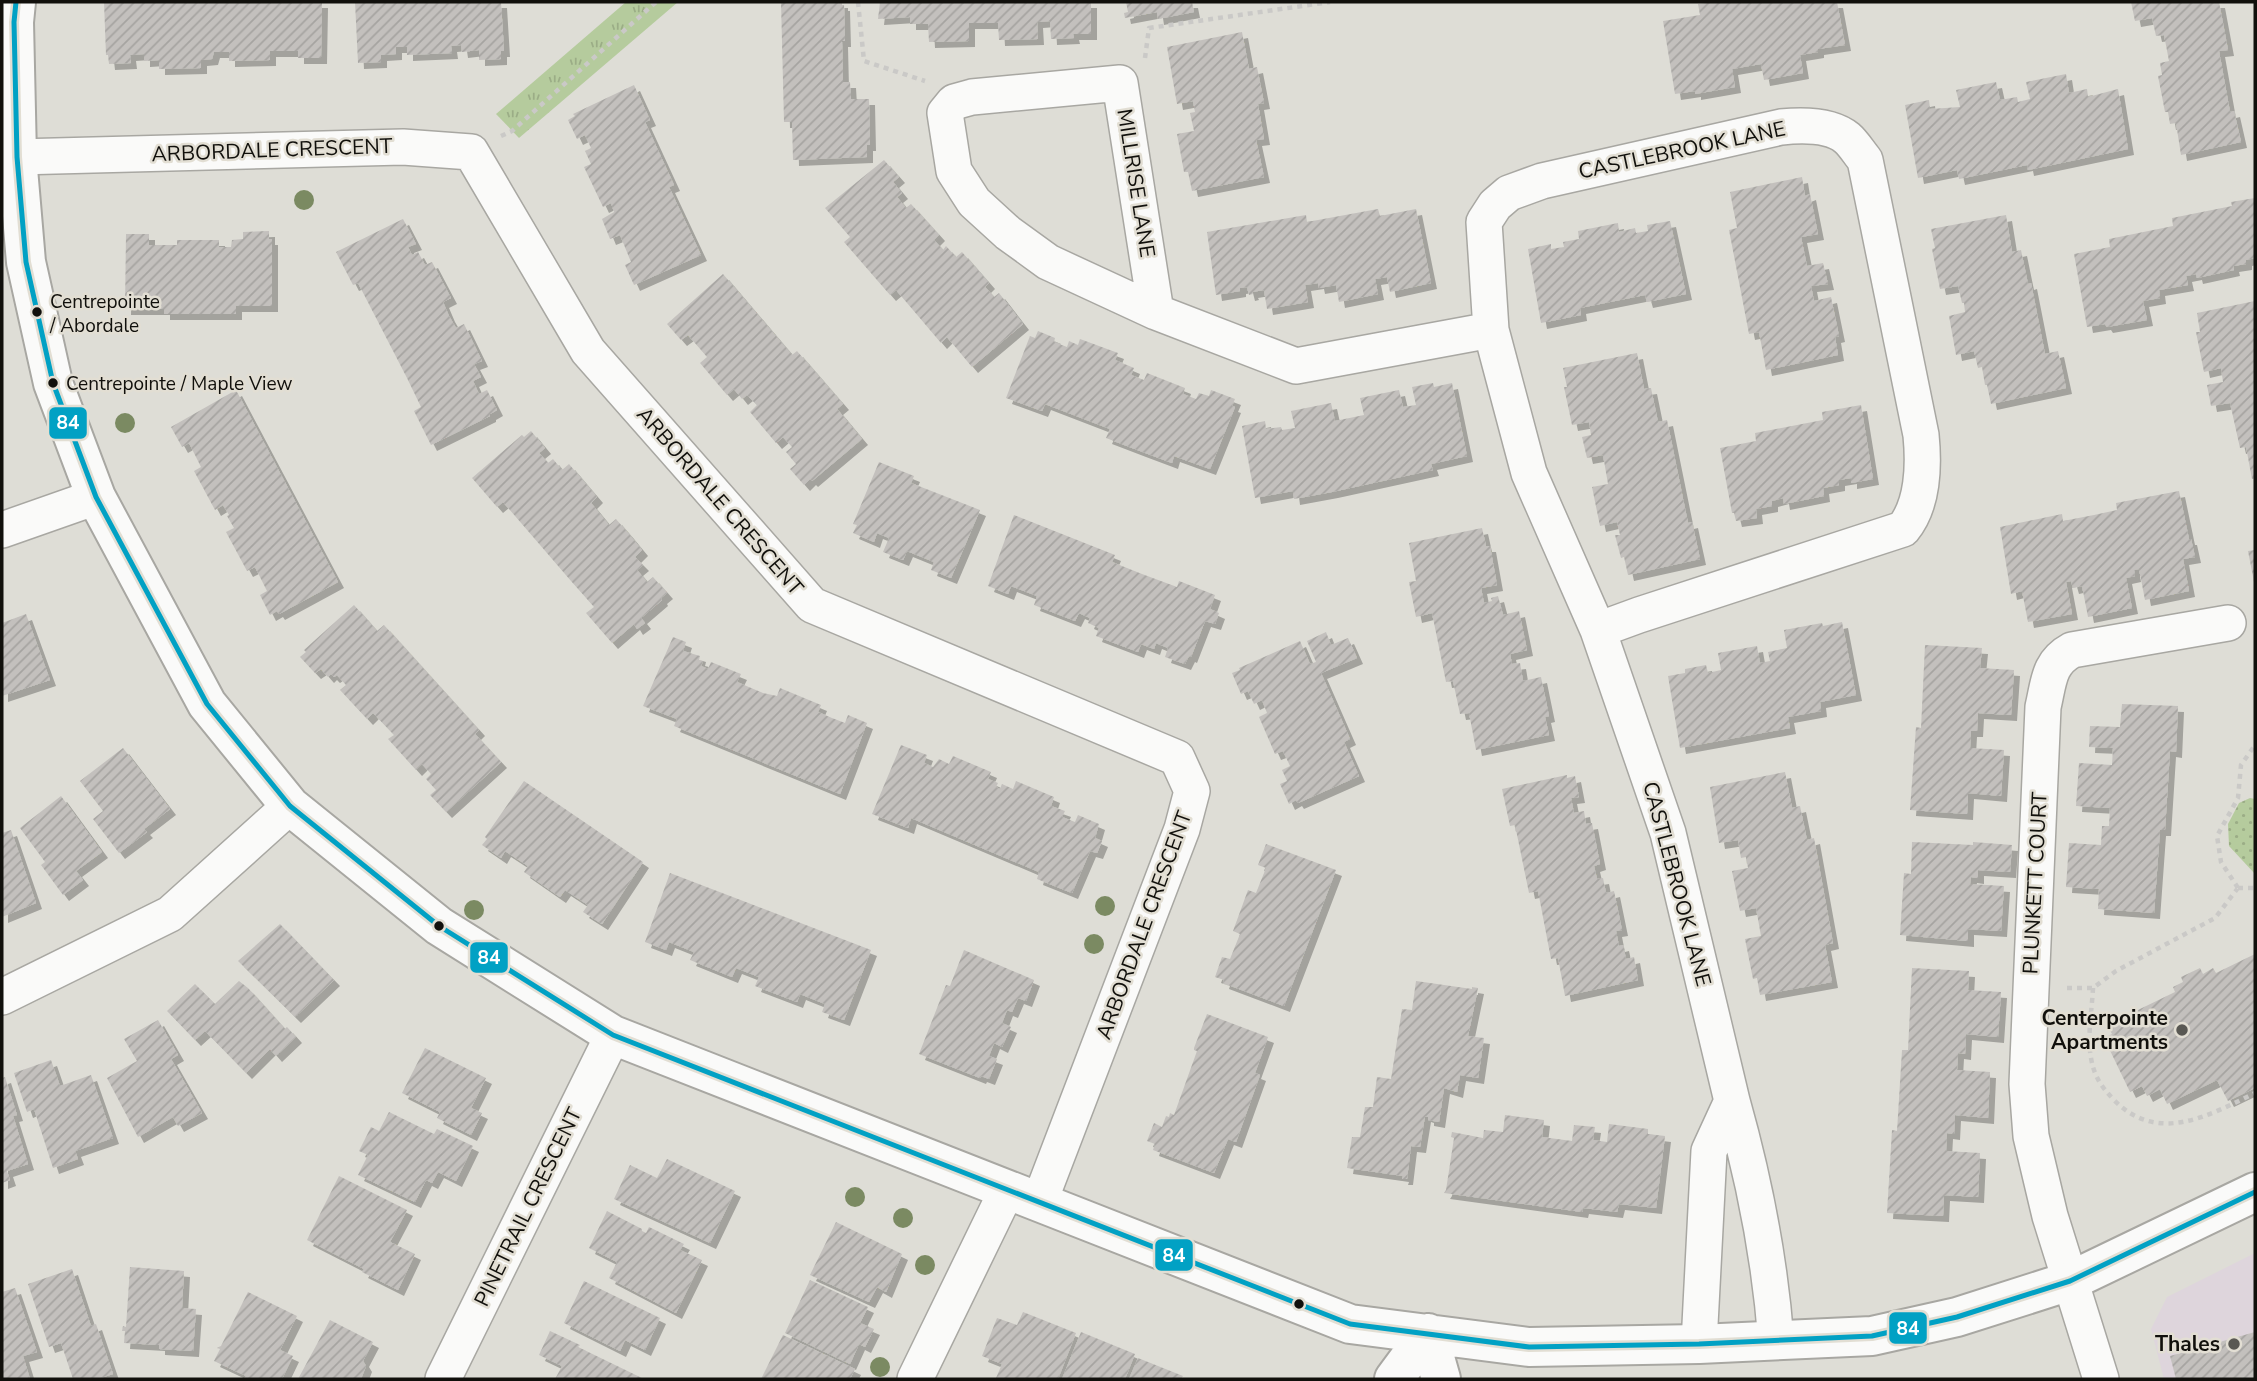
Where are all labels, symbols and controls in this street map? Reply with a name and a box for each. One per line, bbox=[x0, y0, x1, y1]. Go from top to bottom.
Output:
street label: MILLRISE LANE bbox=[1110, 107, 1162, 259]
street label: CASTLEBROOK LANE bbox=[1576, 114, 1788, 186]
street label: ARBORDALE CRESCENT bbox=[151, 132, 393, 168]
place label: Centrepointe / Abordale bbox=[49, 289, 160, 339]
marker: Centrepointe / Abordale bbox=[30, 305, 44, 319]
place label: Centrepointe / Maple View bbox=[66, 371, 293, 397]
marker: Centrepointe / Maple View bbox=[46, 376, 60, 390]
street label: ARBORDALE CRESCENT bbox=[630, 401, 810, 601]
line badge: 84 bbox=[48, 406, 88, 440]
text: 84 bbox=[57, 410, 79, 436]
street label: CASTLEBROOK LANE bbox=[1636, 779, 1718, 989]
street label: PLUNKETT COURT bbox=[2016, 791, 2054, 975]
street label: ARBORDALE CRESCENT bbox=[1090, 807, 1199, 1043]
unlabelled marker bbox=[432, 919, 446, 933]
line badge: 84 bbox=[469, 941, 509, 974]
text: 84 bbox=[478, 945, 500, 971]
place label: Centerpointe Apartments bbox=[2042, 1004, 2168, 1056]
marker: Centerpointe Apartments bbox=[2174, 1022, 2190, 1038]
street label: PINETRAIL CRESCENT bbox=[468, 1103, 588, 1311]
line badge: 84 bbox=[1154, 1238, 1194, 1272]
text: 84 bbox=[1163, 1243, 1185, 1269]
unlabelled marker bbox=[1292, 1297, 1306, 1311]
line badge: 84 bbox=[1888, 1311, 1928, 1345]
text: 84 bbox=[1897, 1316, 1919, 1342]
place label: Thales bbox=[2155, 1330, 2220, 1358]
marker: Thales bbox=[2226, 1336, 2242, 1352]

